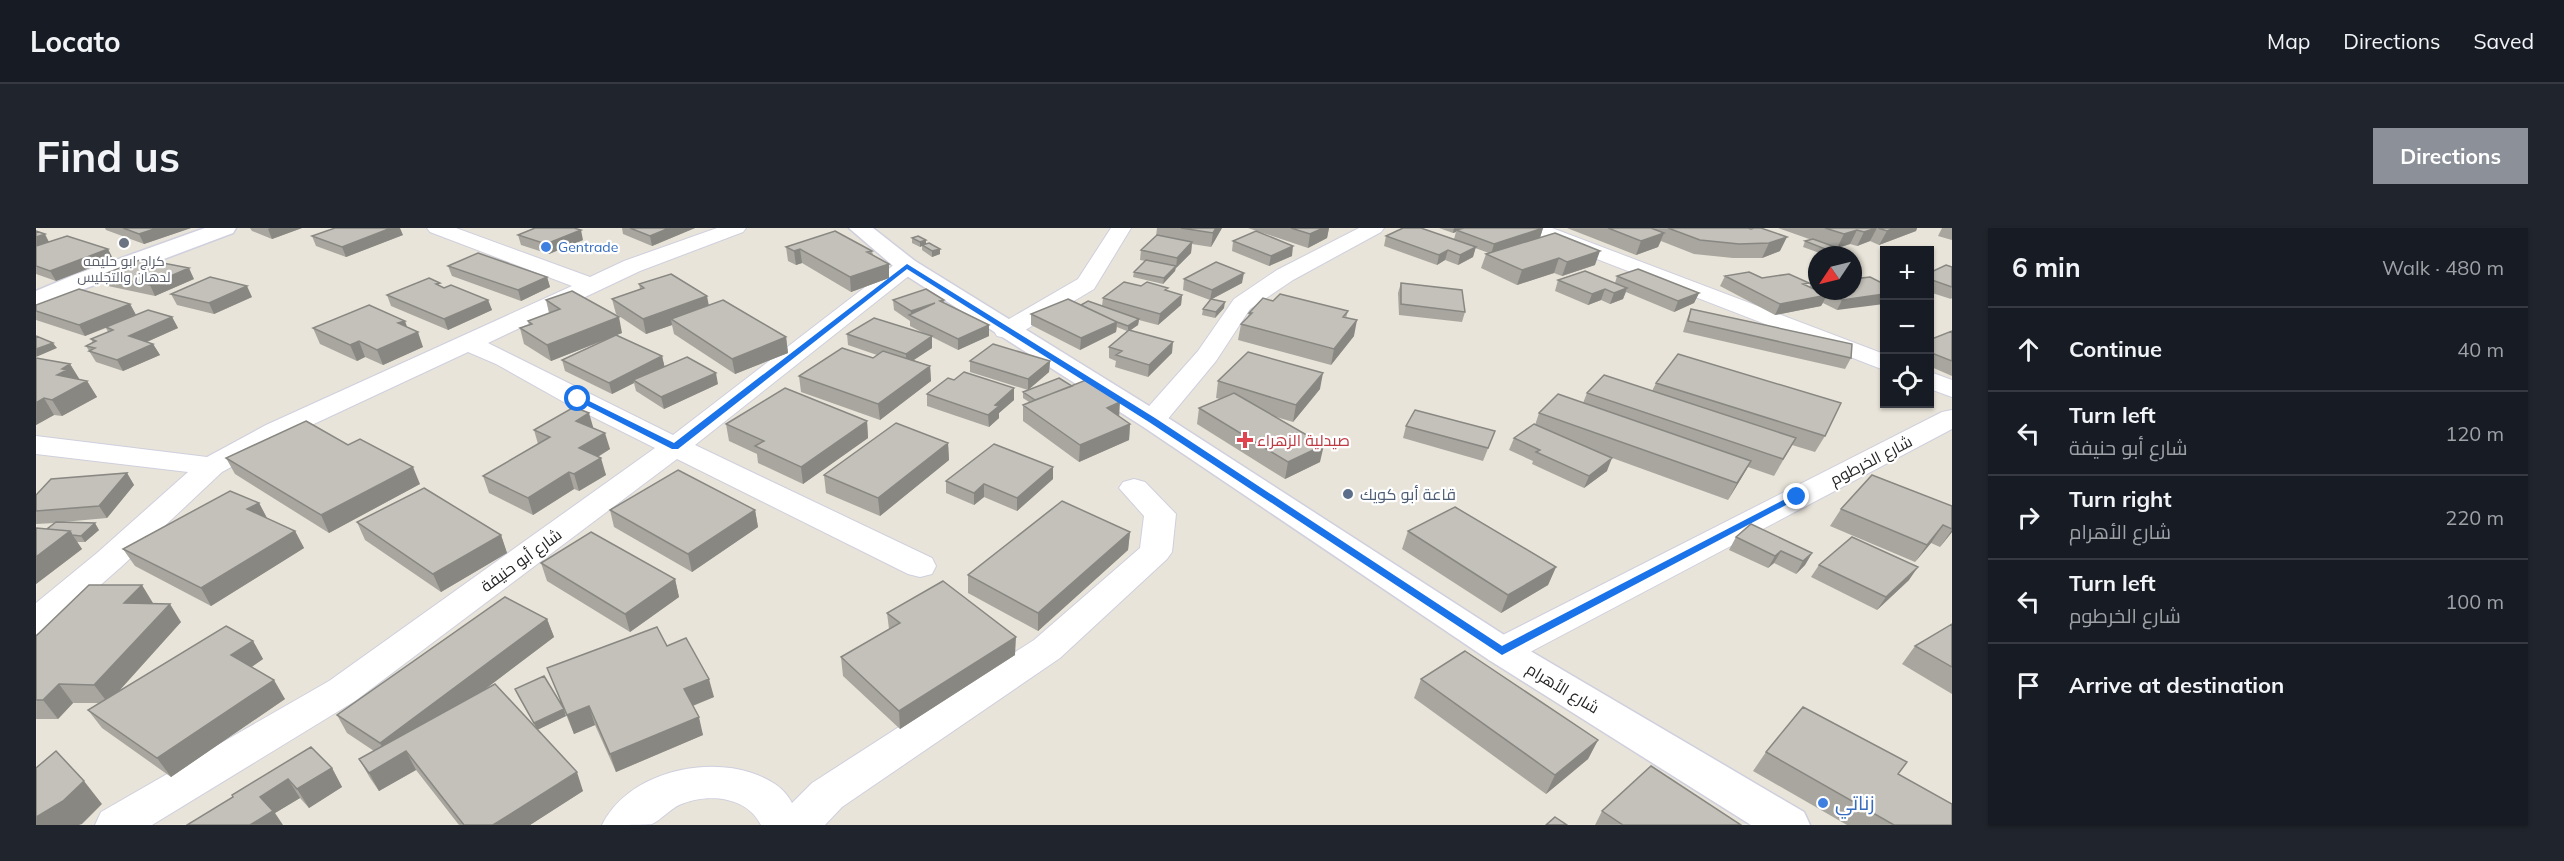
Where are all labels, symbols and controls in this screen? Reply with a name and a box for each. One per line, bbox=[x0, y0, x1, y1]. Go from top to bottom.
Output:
text: Locato bbox=[30, 24, 121, 59]
text: Map bbox=[2267, 28, 2310, 54]
text: Directions bbox=[2343, 28, 2440, 54]
text: Saved bbox=[2473, 28, 2534, 54]
button: Directions bbox=[2373, 128, 2528, 184]
text: Find us bbox=[36, 130, 180, 183]
marker: كراج ابو حليمه لدهان والتجليس bbox=[117, 236, 131, 250]
place label: Gentrade bbox=[558, 238, 618, 256]
marker: Gentrade bbox=[539, 240, 553, 254]
north arrow bbox=[1808, 246, 1862, 300]
map controls bbox=[1880, 246, 1934, 408]
button: + bbox=[1880, 246, 1934, 300]
text: 6 min bbox=[2012, 251, 2081, 284]
place label: كراج ابو حليمه لدهان والتجليس bbox=[77, 252, 171, 286]
text: Walk · 480 m bbox=[2382, 255, 2504, 280]
button: − bbox=[1880, 300, 1934, 354]
icon: ahead bbox=[2012, 333, 2045, 366]
text: Continue bbox=[2069, 335, 2162, 363]
text: 40 m bbox=[2457, 337, 2504, 362]
button: locate bbox=[1880, 354, 1934, 408]
route start bbox=[564, 385, 590, 411]
text: Turn left bbox=[2069, 401, 2156, 429]
icon: left bbox=[2012, 417, 2045, 450]
text: 120 m bbox=[2445, 421, 2504, 446]
place label: صيدلية الزهراء bbox=[1257, 430, 1350, 450]
street label: شارع الخرطوم bbox=[1827, 431, 1916, 491]
marker: صيدلية الزهراء bbox=[1238, 433, 1252, 447]
text: شارع أبو حنيفة bbox=[2069, 435, 2188, 460]
route end bbox=[1783, 483, 1809, 509]
place label: قاعة أبو كويك bbox=[1360, 484, 1456, 504]
text: Turn right bbox=[2069, 485, 2172, 513]
marker: قاعة أبو كويك bbox=[1341, 487, 1355, 501]
icon: right bbox=[2012, 501, 2045, 534]
text: 220 m bbox=[2445, 505, 2504, 530]
text: شارع الأهرام bbox=[2069, 519, 2171, 544]
street label: شارع أبو حنيفة bbox=[477, 524, 566, 598]
text: Turn left bbox=[2069, 569, 2156, 597]
icon: left bbox=[2012, 585, 2045, 618]
text: 100 m bbox=[2445, 589, 2504, 614]
text: شارع الخرطوم bbox=[2069, 603, 2181, 628]
street label: شارع الأهرام bbox=[1522, 658, 1603, 719]
icon: arrive bbox=[2012, 669, 2045, 702]
text: Arrive at destination bbox=[2069, 671, 2284, 699]
place label: زناتي bbox=[1835, 790, 1875, 819]
marker: زناتي bbox=[1816, 796, 1830, 810]

